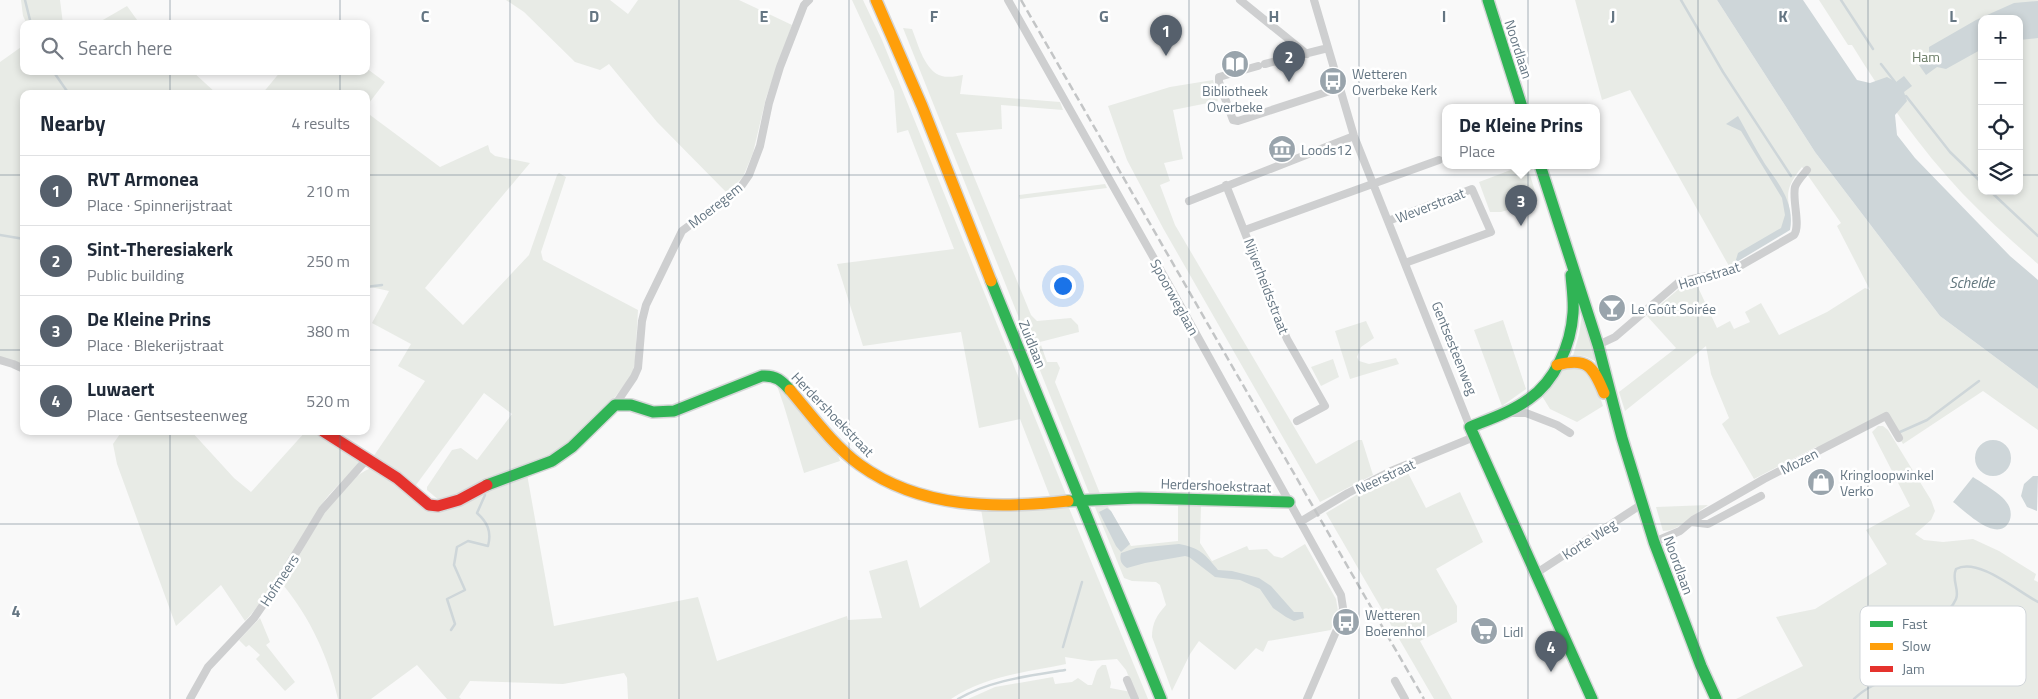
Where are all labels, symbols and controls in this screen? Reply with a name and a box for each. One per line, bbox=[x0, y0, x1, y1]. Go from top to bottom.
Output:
text: C bbox=[421, 4, 430, 28]
text: D bbox=[589, 4, 599, 28]
text: E bbox=[760, 4, 769, 28]
text: F bbox=[930, 4, 939, 28]
text: G bbox=[1099, 4, 1109, 28]
text: H bbox=[1269, 4, 1279, 28]
text: I bbox=[1442, 4, 1446, 28]
text: J bbox=[1611, 4, 1615, 28]
text: K bbox=[1778, 4, 1788, 28]
text: L bbox=[1949, 4, 1957, 28]
pin: 1 bbox=[1150, 15, 1182, 56]
map controls bbox=[1978, 15, 2023, 195]
button: + bbox=[1978, 15, 2023, 60]
street label: Noordlaan bbox=[1500, 17, 1538, 81]
search box bbox=[20, 20, 370, 75]
text: Search here bbox=[78, 33, 172, 62]
icon: search bbox=[38, 34, 66, 62]
pin: 2 bbox=[1273, 41, 1305, 82]
park label: Ham bbox=[1912, 46, 1940, 67]
library icon: Bibliotheek Overbeke bbox=[1220, 49, 1250, 79]
button: − bbox=[1978, 60, 2023, 105]
place label: Wetteren Overbeke Kerk bbox=[1352, 63, 1438, 100]
bus stop icon: Wetteren Overbeke Kerk bbox=[1318, 66, 1348, 96]
place label: Bibliotheek Overbeke bbox=[1202, 80, 1268, 117]
popup bbox=[1442, 104, 1600, 169]
button: locate bbox=[1978, 105, 2023, 150]
text: Nearby bbox=[40, 107, 105, 139]
text: De Kleine Prins bbox=[1459, 110, 1583, 139]
text: 4 results bbox=[291, 111, 350, 135]
museum icon: Loods12 bbox=[1267, 134, 1297, 164]
place label: Loods12 bbox=[1301, 139, 1352, 160]
text: Place bbox=[1459, 139, 1495, 163]
button: layers bbox=[1978, 150, 2023, 195]
text: RVT Armonea bbox=[87, 164, 199, 193]
street label: Moeregem bbox=[683, 177, 747, 233]
text: 1 bbox=[52, 179, 60, 203]
text: 210 m bbox=[306, 179, 350, 203]
street label: Weverstraat bbox=[1392, 182, 1468, 228]
pin: 3 bbox=[1505, 185, 1537, 226]
text: Place · Spinnerijstraat bbox=[87, 193, 232, 217]
text: Sint-Theresiakerk bbox=[87, 234, 233, 263]
street label: Nijverheidsstraat bbox=[1239, 235, 1295, 337]
text: 2 bbox=[52, 249, 60, 273]
text: 250 m bbox=[306, 249, 350, 273]
street label: Spoorweglaan bbox=[1145, 255, 1205, 339]
street label: Hamstraat bbox=[1676, 256, 1742, 294]
text: Public building bbox=[87, 263, 184, 287]
water label: Schelde bbox=[1949, 271, 1996, 294]
your location bbox=[1050, 273, 1076, 299]
bar icon: Le Goût Soirée bbox=[1597, 293, 1627, 323]
street label: Gentsesteenweg bbox=[1427, 298, 1483, 398]
place label: Le Goût Soirée bbox=[1631, 298, 1716, 319]
text: De Kleine Prins bbox=[87, 304, 211, 333]
street label: Zuidlaan bbox=[1014, 317, 1052, 371]
text: 3 bbox=[52, 319, 60, 343]
text: 380 m bbox=[306, 319, 350, 343]
text: Place · Blekerijstraat bbox=[87, 333, 224, 357]
street label: Herdershoekstraat bbox=[787, 367, 879, 461]
text: Luwaert bbox=[87, 374, 155, 403]
text: 4 bbox=[52, 389, 60, 413]
text: 520 m bbox=[306, 389, 350, 413]
text: Place · Gentsesteenweg bbox=[87, 403, 247, 427]
street label: Mozen bbox=[1776, 443, 1822, 479]
street label: Neerstraat bbox=[1352, 453, 1418, 499]
place label: Kringloopwinkel Verko bbox=[1840, 464, 1934, 501]
shop icon: Kringloopwinkel Verko bbox=[1806, 467, 1836, 497]
street label: Herdershoekstraat bbox=[1160, 473, 1272, 497]
street label: Korte Weg bbox=[1558, 513, 1620, 565]
street label: Noordlaan bbox=[1659, 533, 1699, 597]
street label: Hofmeers bbox=[254, 550, 304, 610]
text: 4 bbox=[12, 599, 21, 623]
place label: Wetteren Boerenhol bbox=[1365, 604, 1426, 641]
legend bbox=[1860, 606, 2026, 686]
bus stop icon: Wetteren Boerenhol bbox=[1331, 607, 1361, 637]
text: Fast bbox=[1902, 613, 1927, 634]
supermarket icon: Lidl bbox=[1469, 616, 1499, 646]
place label: Lidl bbox=[1503, 621, 1523, 642]
pin: 4 bbox=[1535, 631, 1567, 672]
text: Slow bbox=[1902, 635, 1931, 656]
text: Jam bbox=[1902, 658, 1925, 679]

